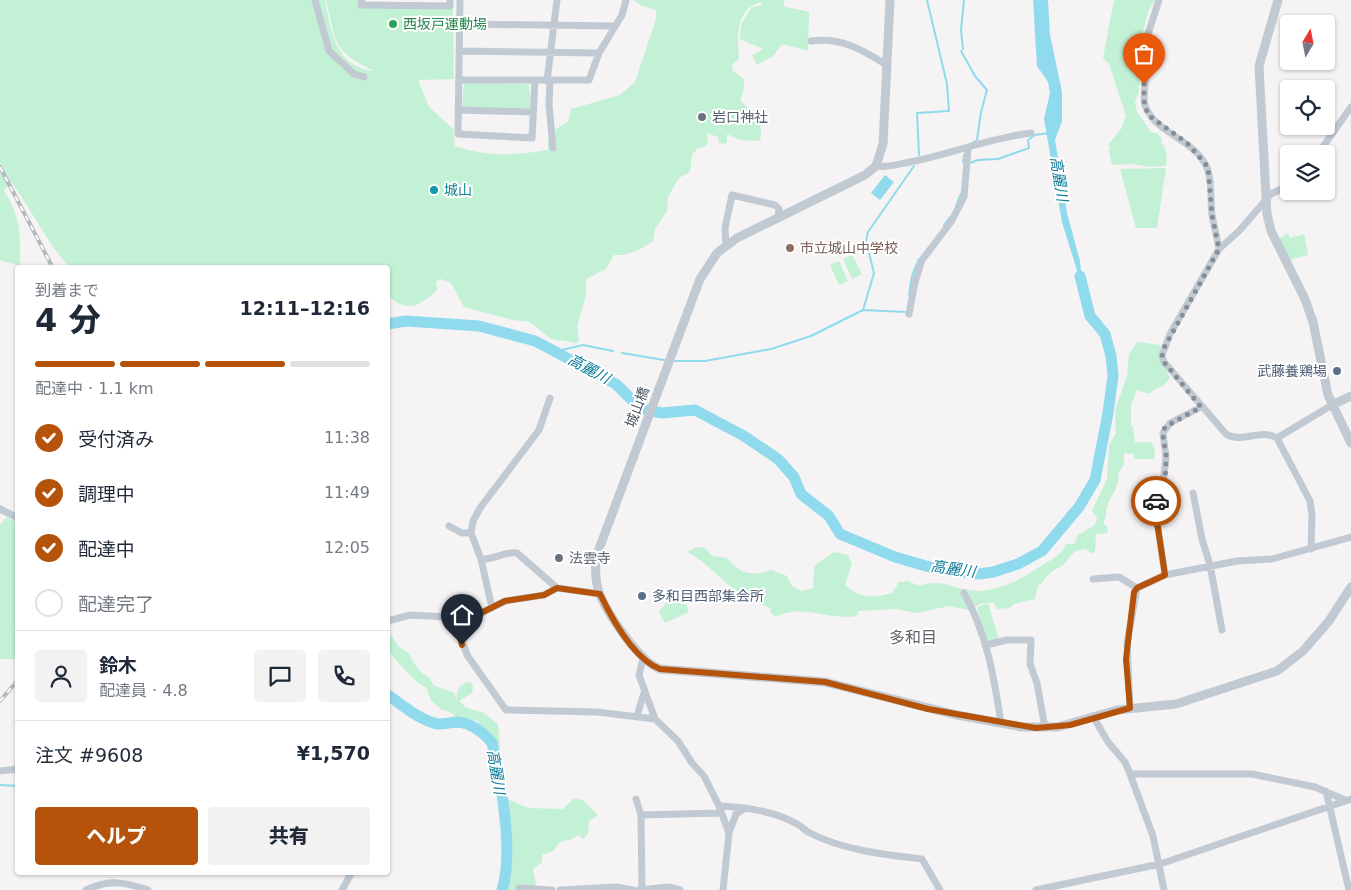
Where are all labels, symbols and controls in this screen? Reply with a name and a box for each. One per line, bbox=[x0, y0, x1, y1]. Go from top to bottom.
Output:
north arrow bbox=[1280, 15, 1335, 70]
map controls bbox=[1280, 15, 1335, 200]
place label: 西坂戸運動場 bbox=[403, 16, 487, 32]
marker: 西坂戸運動場 bbox=[387, 18, 399, 30]
pin bbox=[1123, 33, 1165, 84]
icon: bag bbox=[1130, 40, 1158, 68]
button: locate bbox=[1280, 80, 1335, 135]
place label: 岩口神社 bbox=[712, 109, 768, 125]
marker: 岩口神社 bbox=[696, 111, 708, 123]
button: layers bbox=[1280, 145, 1335, 200]
water label: 高麗川 bbox=[1047, 155, 1072, 205]
place label: 城山 bbox=[444, 182, 472, 198]
marker: 城山 bbox=[428, 184, 440, 196]
place label: 市立城山中学校 bbox=[800, 240, 898, 256]
marker: 市立城山中学校 bbox=[784, 242, 796, 254]
text: 到着まで bbox=[35, 281, 99, 300]
text: 12:11–12:16 bbox=[240, 297, 370, 319]
text: 4 分 bbox=[35, 301, 100, 339]
water label: 高麗川 bbox=[565, 350, 615, 388]
place label: 武藤養鶏場 bbox=[1257, 363, 1327, 379]
marker: 武藤養鶏場 bbox=[1331, 365, 1343, 377]
text: 配達中 · 1.1 km bbox=[35, 379, 154, 398]
street label: 城山橋 bbox=[622, 385, 652, 429]
icon: check bbox=[35, 424, 63, 452]
text: 受付済み bbox=[78, 428, 154, 450]
text: 11:38 bbox=[324, 428, 370, 447]
courier bbox=[1131, 476, 1181, 526]
icon: check bbox=[35, 479, 63, 507]
text: 調理中 bbox=[78, 483, 135, 505]
text: 11:49 bbox=[324, 483, 370, 502]
icon: car bbox=[1142, 487, 1170, 515]
icon: check bbox=[35, 534, 63, 562]
text: 配達中 bbox=[78, 538, 135, 560]
text: 12:05 bbox=[324, 538, 370, 557]
place label: 法雲寺 bbox=[569, 550, 611, 566]
marker: 法雲寺 bbox=[553, 552, 565, 564]
water label: 高麗川 bbox=[929, 557, 979, 581]
place label: 多和目西部集会所 bbox=[652, 588, 764, 604]
marker: 多和目西部集会所 bbox=[636, 590, 648, 602]
text: 配達完了 bbox=[78, 593, 154, 615]
pin bbox=[441, 594, 483, 645]
icon: home bbox=[448, 601, 476, 629]
district label: 多和目 bbox=[889, 628, 937, 647]
button: person bbox=[35, 650, 87, 702]
button: chat bbox=[254, 650, 306, 702]
button: phone bbox=[318, 650, 370, 702]
text: 鈴木 bbox=[99, 654, 137, 676]
text: 配達員 · 4.8 bbox=[99, 681, 188, 700]
text: ¥1,570 bbox=[297, 742, 370, 764]
text: 注文 #9608 bbox=[35, 744, 143, 766]
water label: 高麗川 bbox=[484, 748, 509, 798]
button: ヘルプ bbox=[35, 807, 198, 865]
button: 共有 bbox=[208, 807, 370, 865]

